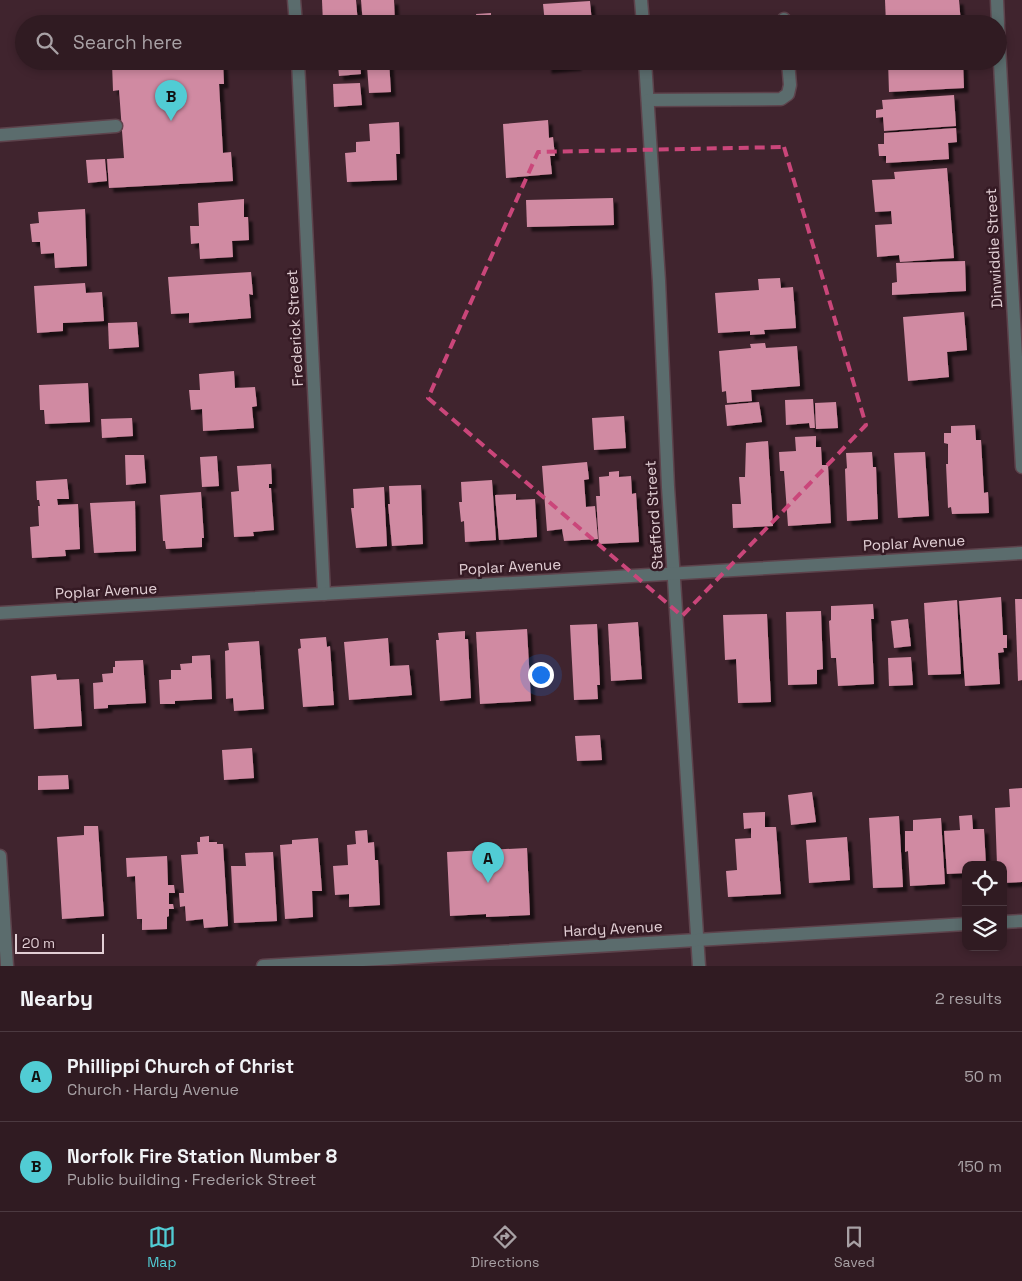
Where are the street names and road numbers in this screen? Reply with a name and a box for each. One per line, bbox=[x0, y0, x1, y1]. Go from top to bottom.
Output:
street label: Dinwiddie Street bbox=[981, 188, 1006, 308]
street label: Frederick Street bbox=[282, 269, 307, 387]
street label: Stafford Street bbox=[640, 460, 667, 570]
street label: Poplar Avenue bbox=[862, 530, 966, 555]
street label: Poplar Avenue bbox=[458, 554, 562, 579]
street label: Poplar Avenue bbox=[54, 578, 158, 603]
street label: Hardy Avenue bbox=[563, 916, 663, 941]

